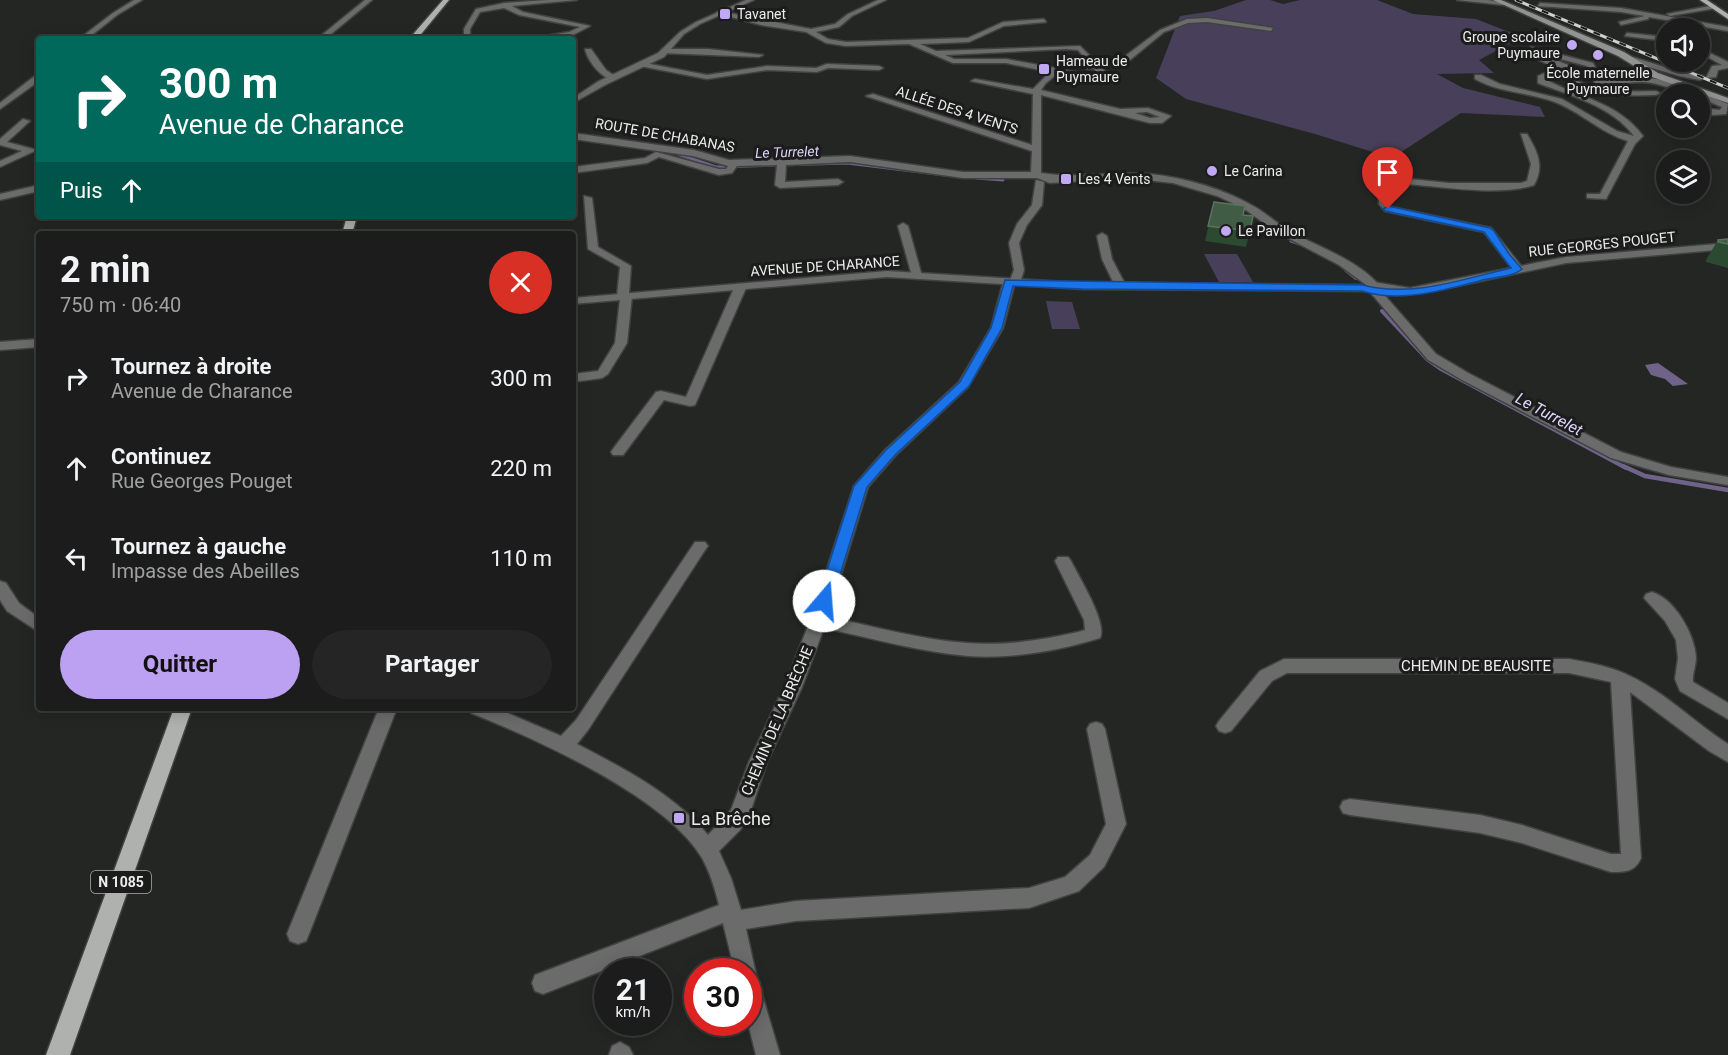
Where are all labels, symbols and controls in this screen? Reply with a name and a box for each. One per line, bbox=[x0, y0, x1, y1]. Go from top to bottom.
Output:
place label: Tavanet bbox=[737, 6, 787, 22]
marker: Tavanet bbox=[718, 7, 732, 21]
map controls bbox=[1656, 18, 1710, 204]
button: sound bbox=[1656, 18, 1710, 72]
place label: Groupe scolaire Puymaure bbox=[1462, 29, 1560, 61]
marker: Groupe scolaire Puymaure bbox=[1565, 38, 1579, 52]
marker: École maternelle Puymaure bbox=[1591, 48, 1605, 62]
place label: Hameau de Puymaure bbox=[1056, 53, 1127, 85]
text: 300 m bbox=[159, 59, 278, 108]
icon: right bbox=[60, 60, 138, 138]
marker: Hameau de Puymaure bbox=[1037, 62, 1051, 76]
place label: École maternelle Puymaure bbox=[1546, 64, 1650, 97]
street label: ALLÉE DES 4 VENTS bbox=[894, 82, 1020, 137]
button: search bbox=[1656, 84, 1710, 138]
text: Avenue de Charance bbox=[159, 109, 404, 141]
street label: ROUTE DE CHABANAS bbox=[594, 115, 736, 155]
water label: Le Turrelet bbox=[755, 143, 820, 161]
pin bbox=[1362, 147, 1413, 209]
button: layers bbox=[1656, 150, 1710, 204]
icon: arrive bbox=[1371, 156, 1404, 189]
place label: Le Carina bbox=[1224, 163, 1283, 179]
marker: Le Carina bbox=[1205, 164, 1219, 178]
place label: Les 4 Vents bbox=[1078, 171, 1151, 187]
marker: Les 4 Vents bbox=[1059, 172, 1073, 186]
icon: ahead bbox=[115, 174, 148, 207]
text: Puis bbox=[60, 178, 103, 203]
place label: Le Pavillon bbox=[1238, 223, 1305, 239]
marker: Le Pavillon bbox=[1219, 224, 1233, 238]
street label: RUE GEORGES POUGET bbox=[1528, 228, 1677, 260]
text: 2 min bbox=[60, 249, 151, 291]
button: close bbox=[489, 251, 552, 314]
street label: AVENUE DE CHARANCE bbox=[750, 253, 900, 279]
text: 750 m · 06:40 bbox=[60, 293, 181, 317]
text: Tournez à droite bbox=[111, 354, 271, 379]
icon: right bbox=[60, 362, 93, 395]
text: 300 m bbox=[490, 366, 552, 391]
text: Avenue de Charance bbox=[111, 379, 293, 403]
water label: Le Turrelet bbox=[1512, 388, 1586, 440]
text: Continuez bbox=[111, 444, 211, 469]
icon: ahead bbox=[60, 452, 93, 485]
text: 220 m bbox=[490, 456, 552, 481]
text: Rue Georges Pouget bbox=[111, 469, 293, 493]
text: Tournez à gauche bbox=[111, 534, 286, 559]
icon: left bbox=[60, 542, 93, 575]
text: 110 m bbox=[490, 546, 552, 571]
text: Impasse des Abeilles bbox=[111, 559, 300, 583]
position arrow bbox=[792, 569, 856, 633]
button: Quitter bbox=[60, 630, 300, 699]
button: Partager bbox=[312, 630, 552, 699]
street label: CHEMIN DE LA BRÈCHE bbox=[737, 643, 817, 798]
street label: CHEMIN DE BEAUSITE bbox=[1401, 657, 1552, 675]
place label: La Brêche bbox=[691, 808, 771, 829]
marker: La Brêche bbox=[672, 811, 686, 825]
road number: N 1085 bbox=[91, 871, 151, 893]
speed limit sign: 30 bbox=[684, 958, 762, 1036]
text: 21 bbox=[616, 972, 650, 1007]
text: km/h bbox=[615, 1003, 651, 1021]

